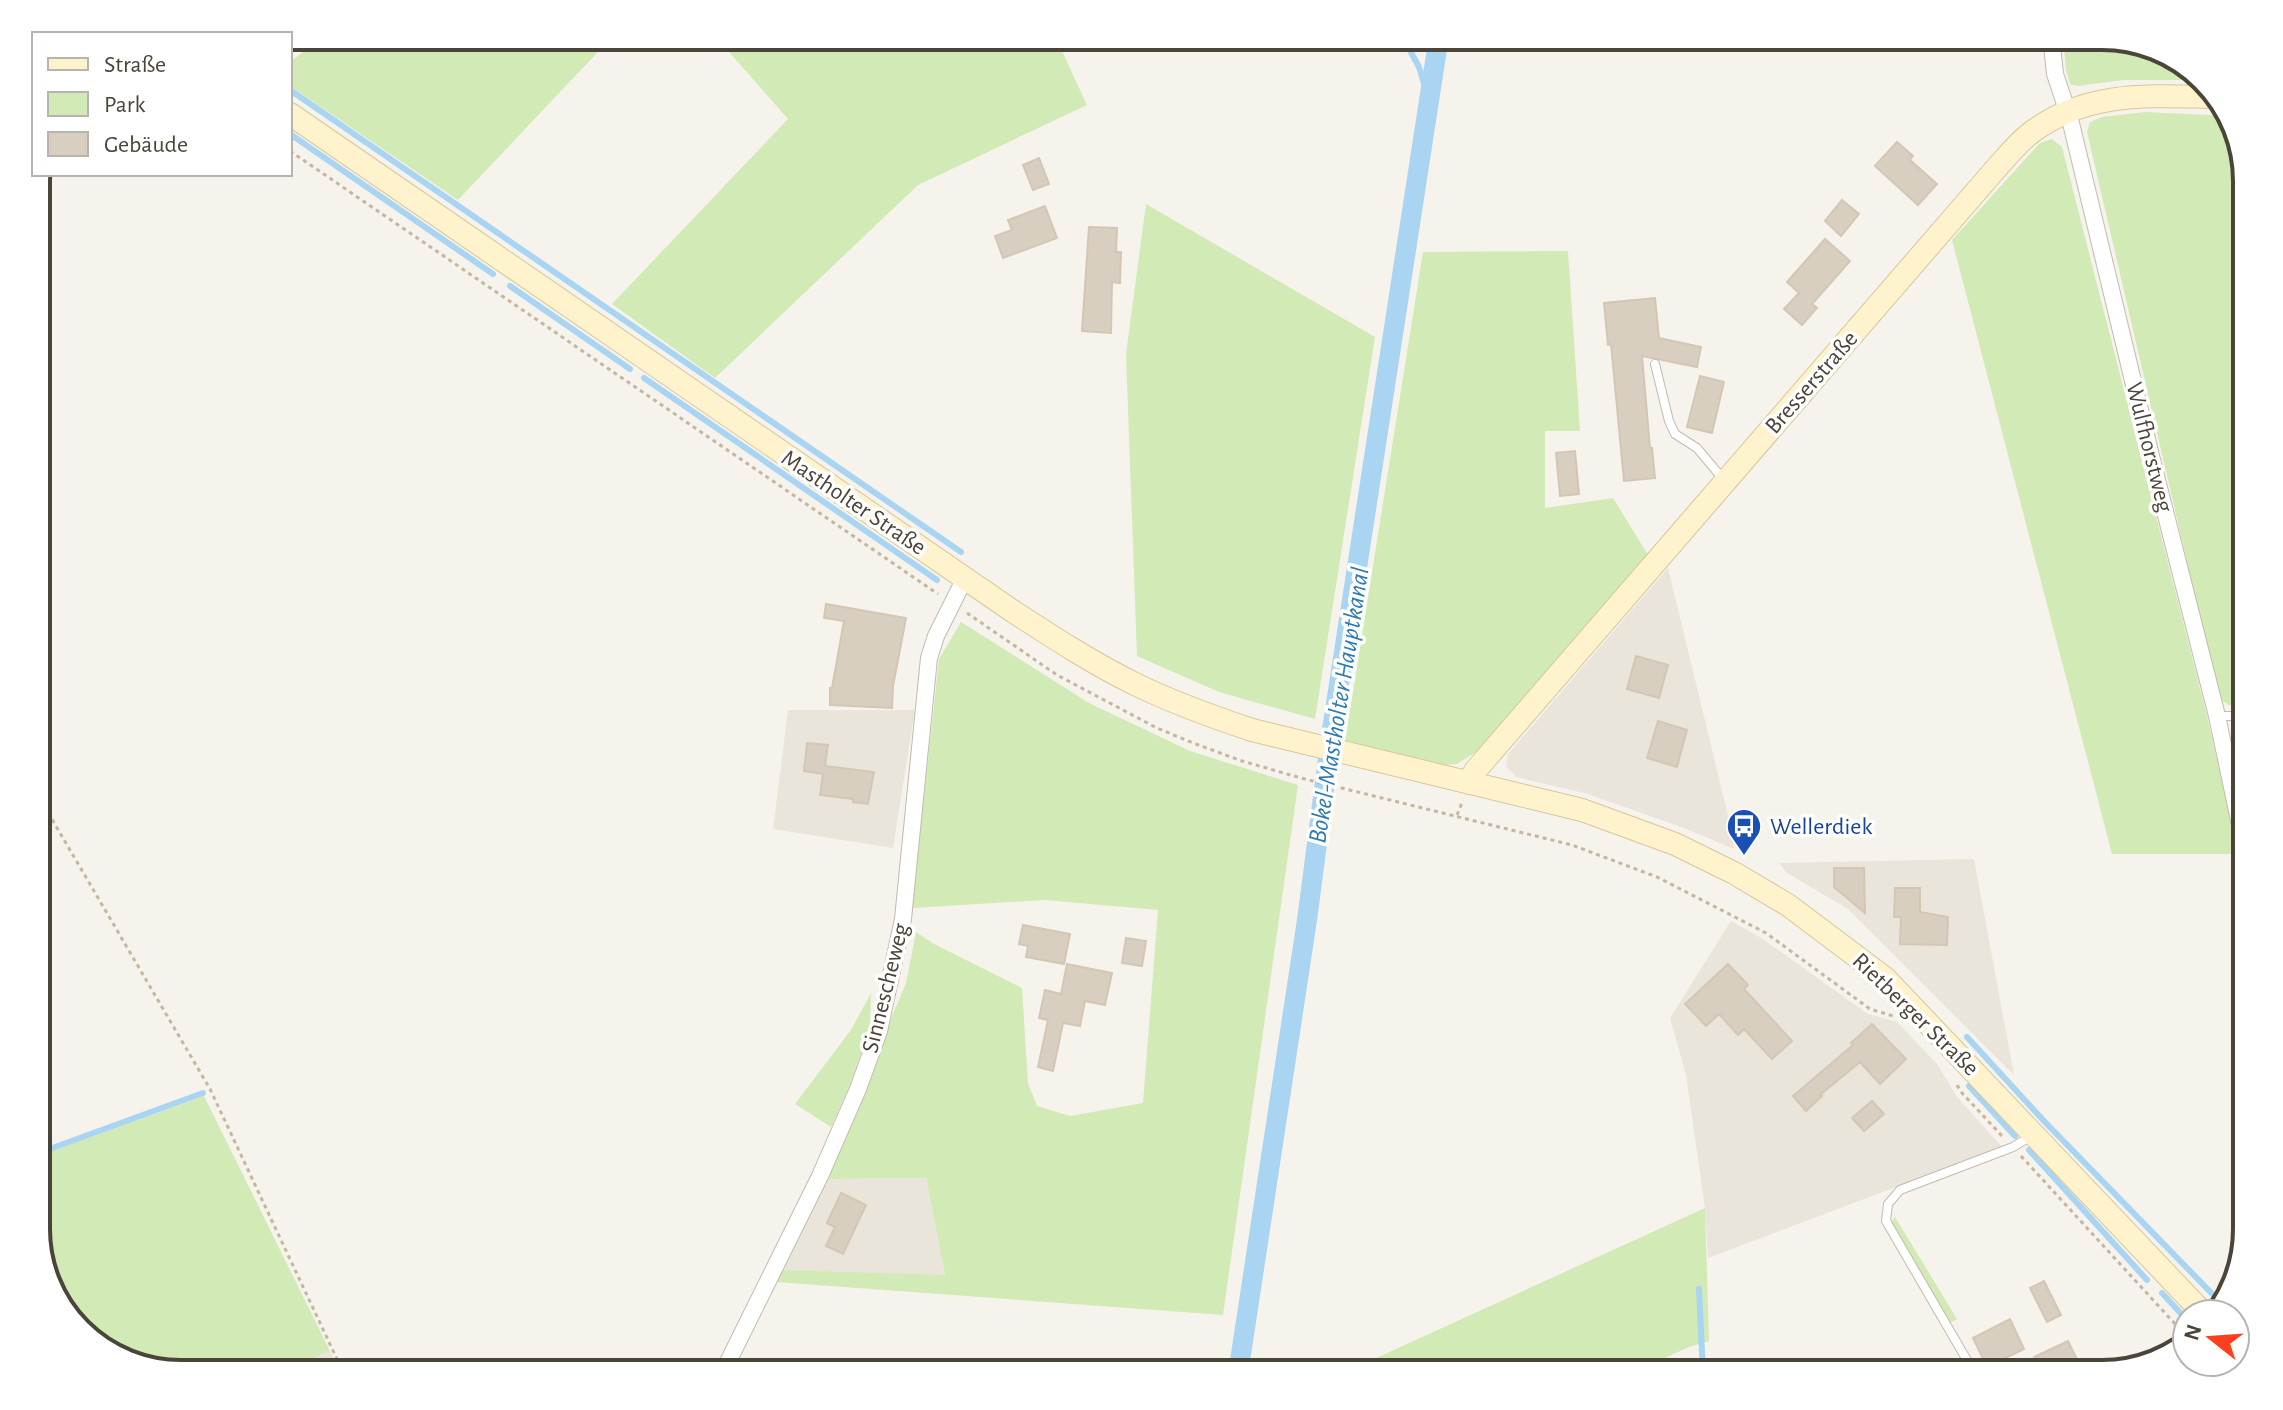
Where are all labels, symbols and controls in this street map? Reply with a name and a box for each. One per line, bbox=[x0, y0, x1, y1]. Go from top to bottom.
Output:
legend bbox=[32, 32, 292, 176]
text: Straße bbox=[104, 53, 166, 77]
text: Park bbox=[104, 93, 145, 117]
text: Gebäude bbox=[104, 133, 188, 157]
street label: Bresserstraße bbox=[1761, 327, 1863, 439]
street label: Wulfhorstweg bbox=[2121, 380, 2177, 515]
street label: Mastholter Straße bbox=[777, 446, 930, 560]
water label: Bokel-Mastholter Hauptkanal bbox=[1304, 565, 1374, 845]
bus stop icon: Wellerdiek bbox=[1725, 807, 1763, 857]
place label: Wellerdiek bbox=[1770, 815, 1872, 839]
street label: Sinnescheweg bbox=[858, 921, 914, 1056]
street label: Rietberger Straße bbox=[1847, 949, 1983, 1081]
north arrow bbox=[2171, 1298, 2251, 1378]
text: N bbox=[2180, 1322, 2206, 1343]

